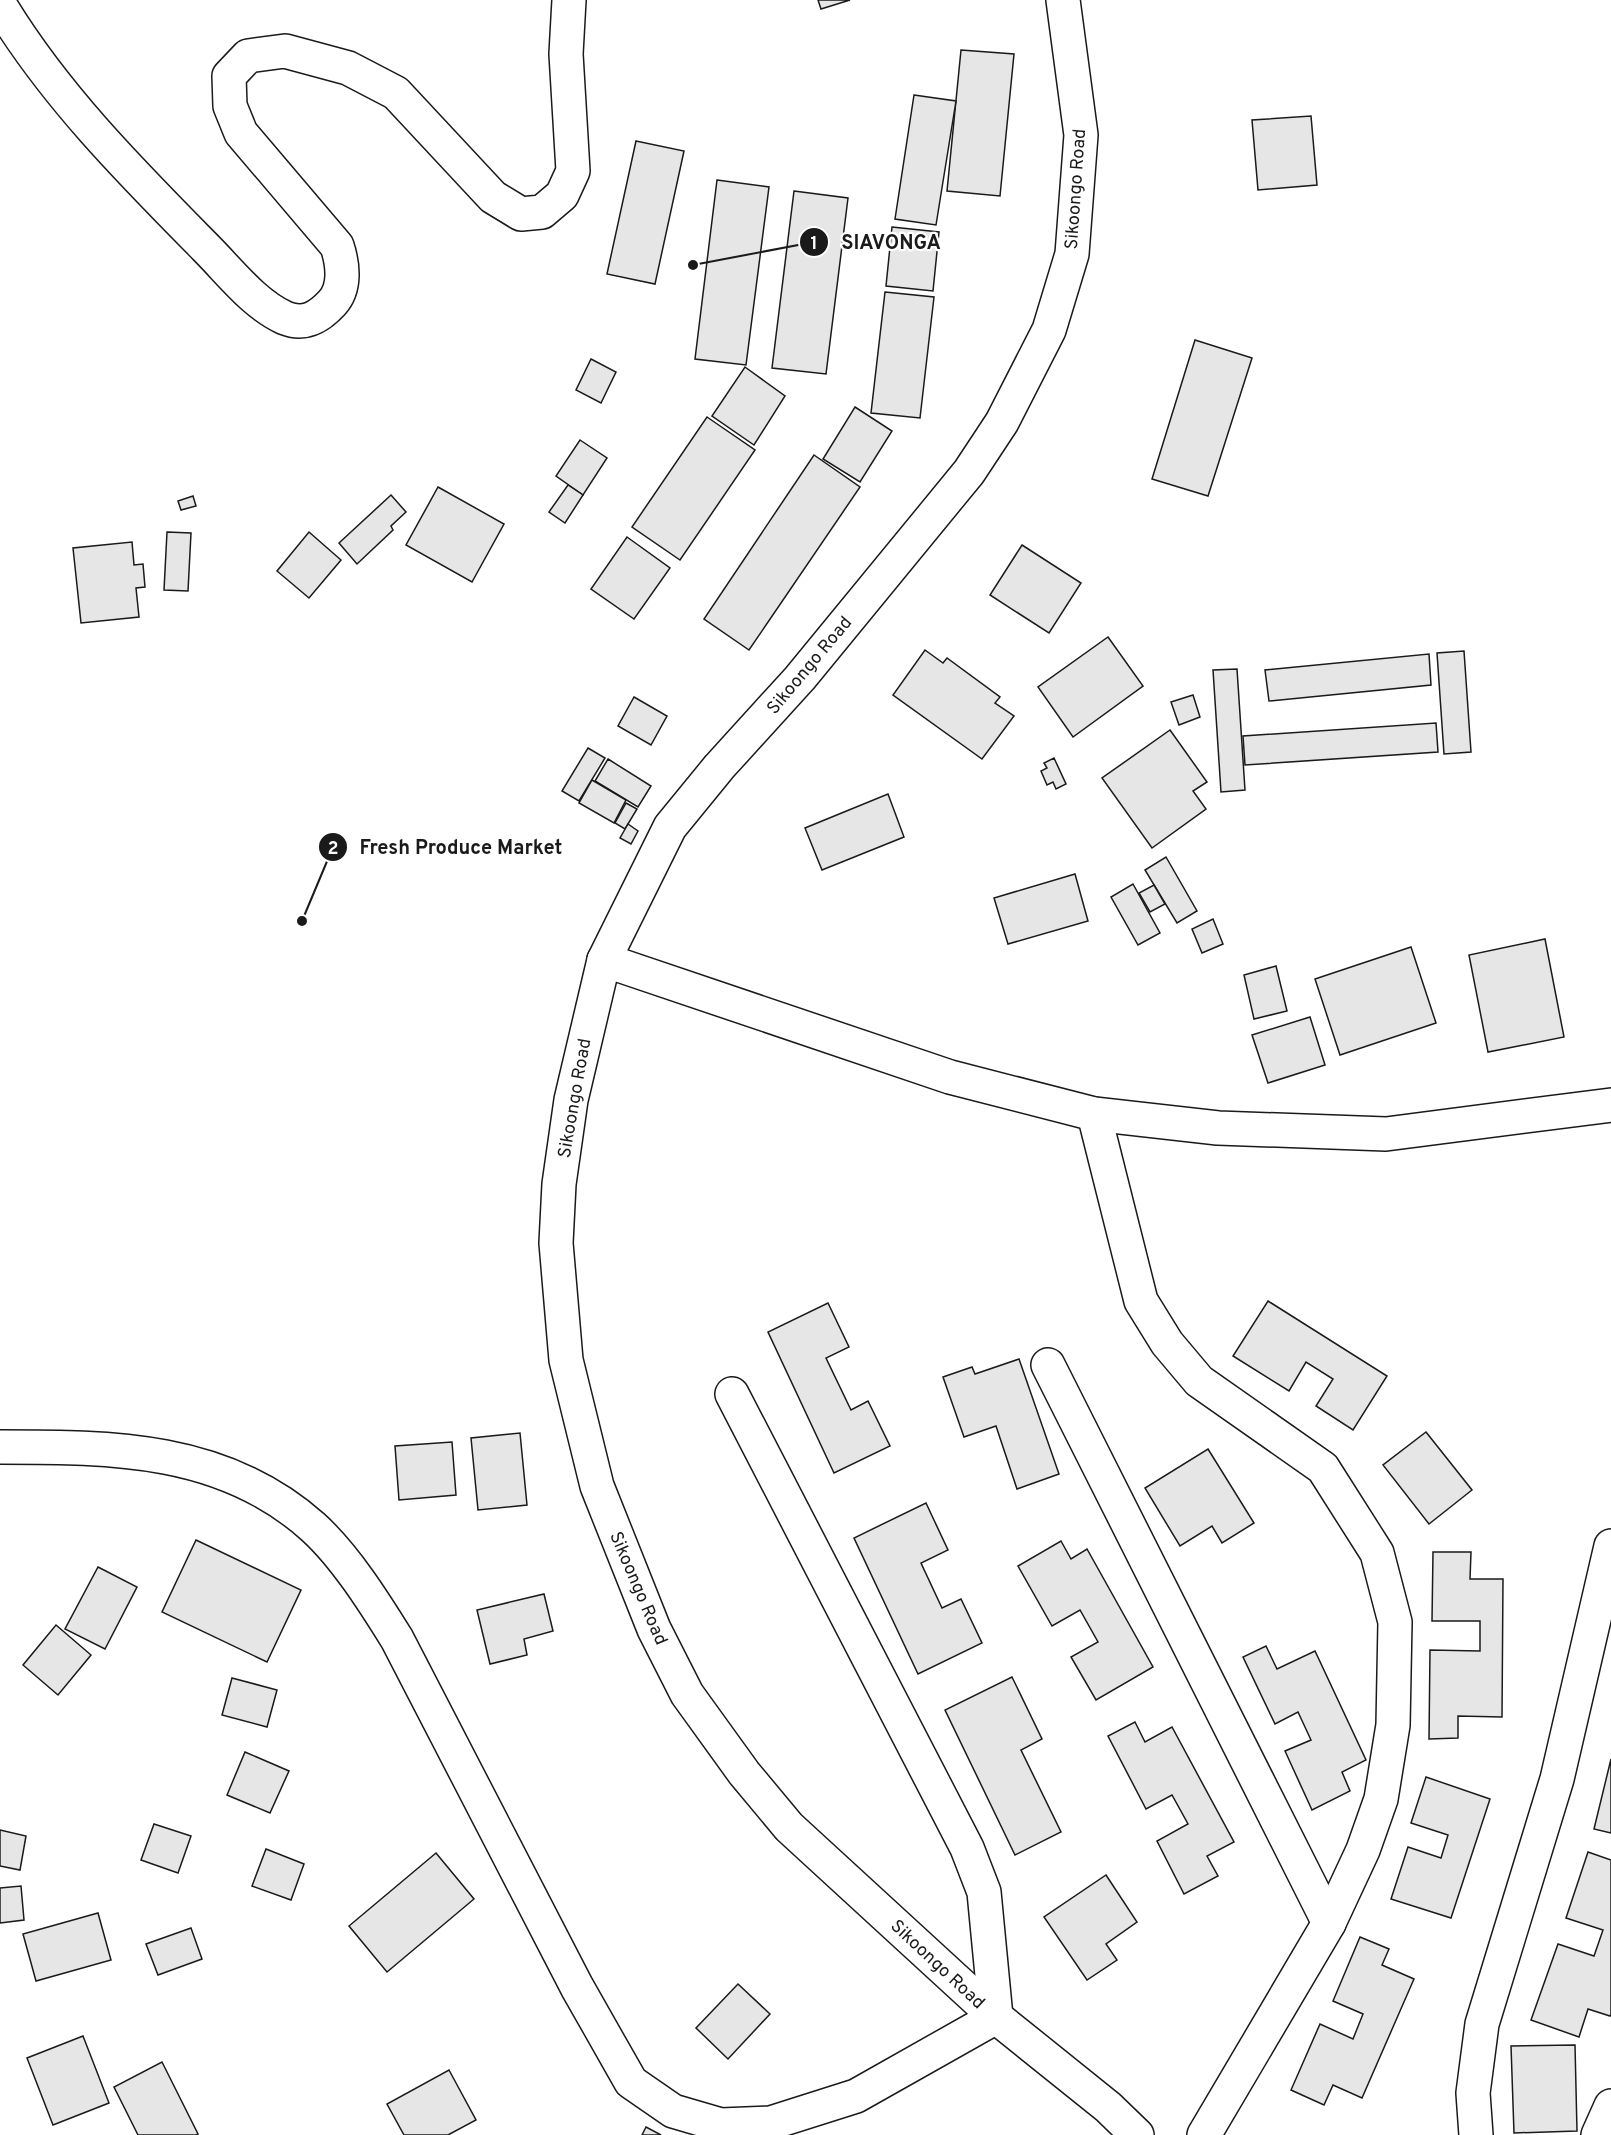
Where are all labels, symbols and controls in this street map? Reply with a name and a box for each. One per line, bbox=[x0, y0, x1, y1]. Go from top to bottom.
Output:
street label: Sikoongo Road bbox=[1061, 128, 1092, 250]
callout: SIAVONGA bbox=[799, 223, 953, 261]
text: SIAVONGA bbox=[841, 231, 941, 257]
text: 1 bbox=[810, 233, 818, 256]
street label: Sikoongo Road bbox=[762, 612, 858, 720]
callout: Fresh Produce Market bbox=[318, 828, 575, 866]
text: Fresh Produce Market bbox=[360, 836, 563, 862]
text: 2 bbox=[327, 838, 339, 861]
street label: Sikoongo Road bbox=[554, 1037, 597, 1160]
street label: Sikoongo Road bbox=[603, 1528, 672, 1649]
street label: Sikoongo Road bbox=[885, 1915, 989, 2015]

